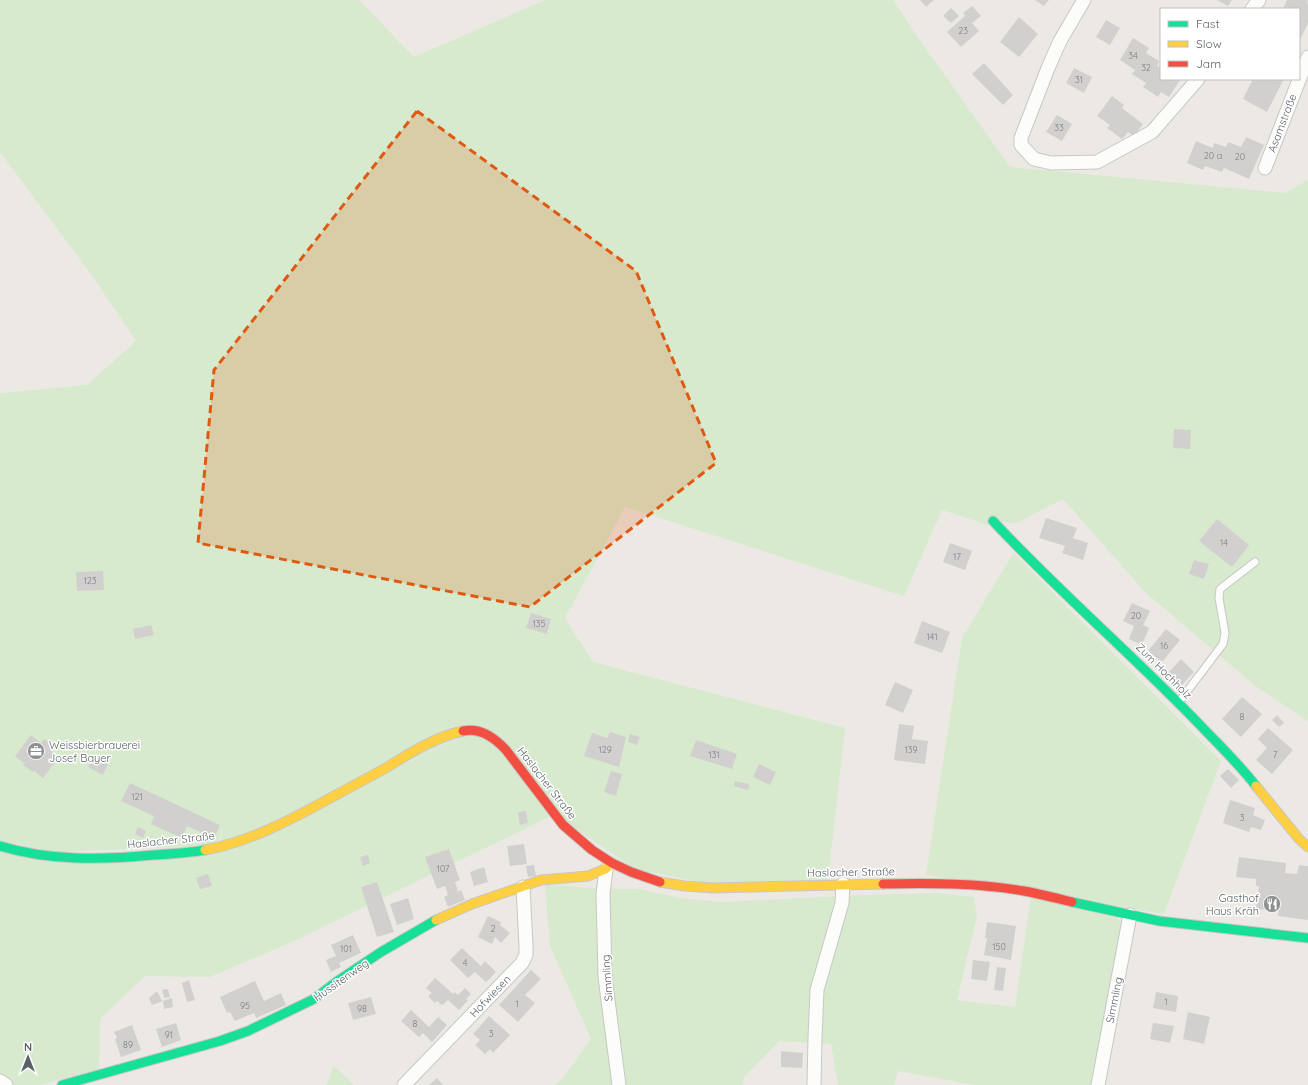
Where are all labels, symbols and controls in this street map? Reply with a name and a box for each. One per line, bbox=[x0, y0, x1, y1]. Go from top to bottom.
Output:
legend bbox=[1160, 8, 1300, 80]
text: Fast bbox=[1196, 16, 1220, 31]
house number: 23 bbox=[958, 25, 968, 36]
text: Slow bbox=[1196, 36, 1222, 51]
house number: 34 bbox=[1128, 50, 1138, 61]
text: Jam bbox=[1196, 56, 1221, 71]
house number: 32 bbox=[1141, 62, 1151, 73]
house number: 31 bbox=[1075, 74, 1083, 85]
street label: Asamstraße bbox=[1264, 92, 1300, 154]
house number: 33 bbox=[1054, 122, 1064, 133]
house number: 20 a bbox=[1204, 150, 1222, 161]
house number: 20 bbox=[1235, 151, 1245, 162]
house number: 14 bbox=[1220, 537, 1228, 548]
house number: 17 bbox=[953, 551, 961, 562]
house number: 123 bbox=[83, 575, 97, 586]
house number: 20 bbox=[1131, 610, 1141, 621]
house number: 135 bbox=[533, 618, 546, 629]
house number: 141 bbox=[926, 631, 938, 642]
street label: Zum Hochholz bbox=[1133, 640, 1195, 702]
house number: 16 bbox=[1160, 640, 1168, 651]
house number: 8 bbox=[1240, 711, 1245, 722]
place label: Weissbierbrauerei Josef Bayer bbox=[49, 738, 140, 765]
office icon: Weissbierbrauerei Josef Bayer bbox=[26, 741, 46, 761]
street label: Haslacher Straße bbox=[514, 744, 580, 822]
house number: 129 bbox=[598, 744, 612, 755]
house number: 139 bbox=[904, 744, 918, 755]
house number: 131 bbox=[708, 749, 720, 760]
house number: 7 bbox=[1273, 749, 1278, 760]
house number: 121 bbox=[131, 791, 143, 802]
house number: 3 bbox=[1240, 812, 1245, 823]
street label: Haslacher Straße bbox=[127, 828, 215, 852]
house number: 107 bbox=[437, 863, 450, 874]
street label: Haslacher Straße bbox=[807, 864, 895, 880]
place label: Gasthof Haus Kräh bbox=[1206, 891, 1259, 918]
restaurant icon: Gasthof Haus Kräh bbox=[1262, 894, 1282, 914]
house number: 2 bbox=[491, 923, 496, 934]
house number: 150 bbox=[992, 941, 1006, 952]
house number: 101 bbox=[340, 943, 352, 954]
street label: Simmling bbox=[598, 954, 616, 1002]
street label: Hussitenweg bbox=[311, 956, 371, 1004]
house number: 4 bbox=[463, 957, 468, 968]
street label: Hofwiesen bbox=[467, 972, 513, 1020]
street label: Simmling bbox=[1103, 976, 1125, 1024]
house number: 1 bbox=[1164, 996, 1168, 1007]
house number: 1 bbox=[515, 998, 519, 1009]
house number: 95 bbox=[240, 1000, 250, 1011]
house number: 98 bbox=[357, 1003, 367, 1014]
house number: 8 bbox=[413, 1018, 418, 1029]
house number: 3 bbox=[489, 1028, 494, 1039]
house number: 91 bbox=[165, 1029, 173, 1040]
north arrow bbox=[8, 1037, 48, 1077]
house number: 89 bbox=[123, 1039, 133, 1050]
text: N bbox=[24, 1040, 32, 1054]

